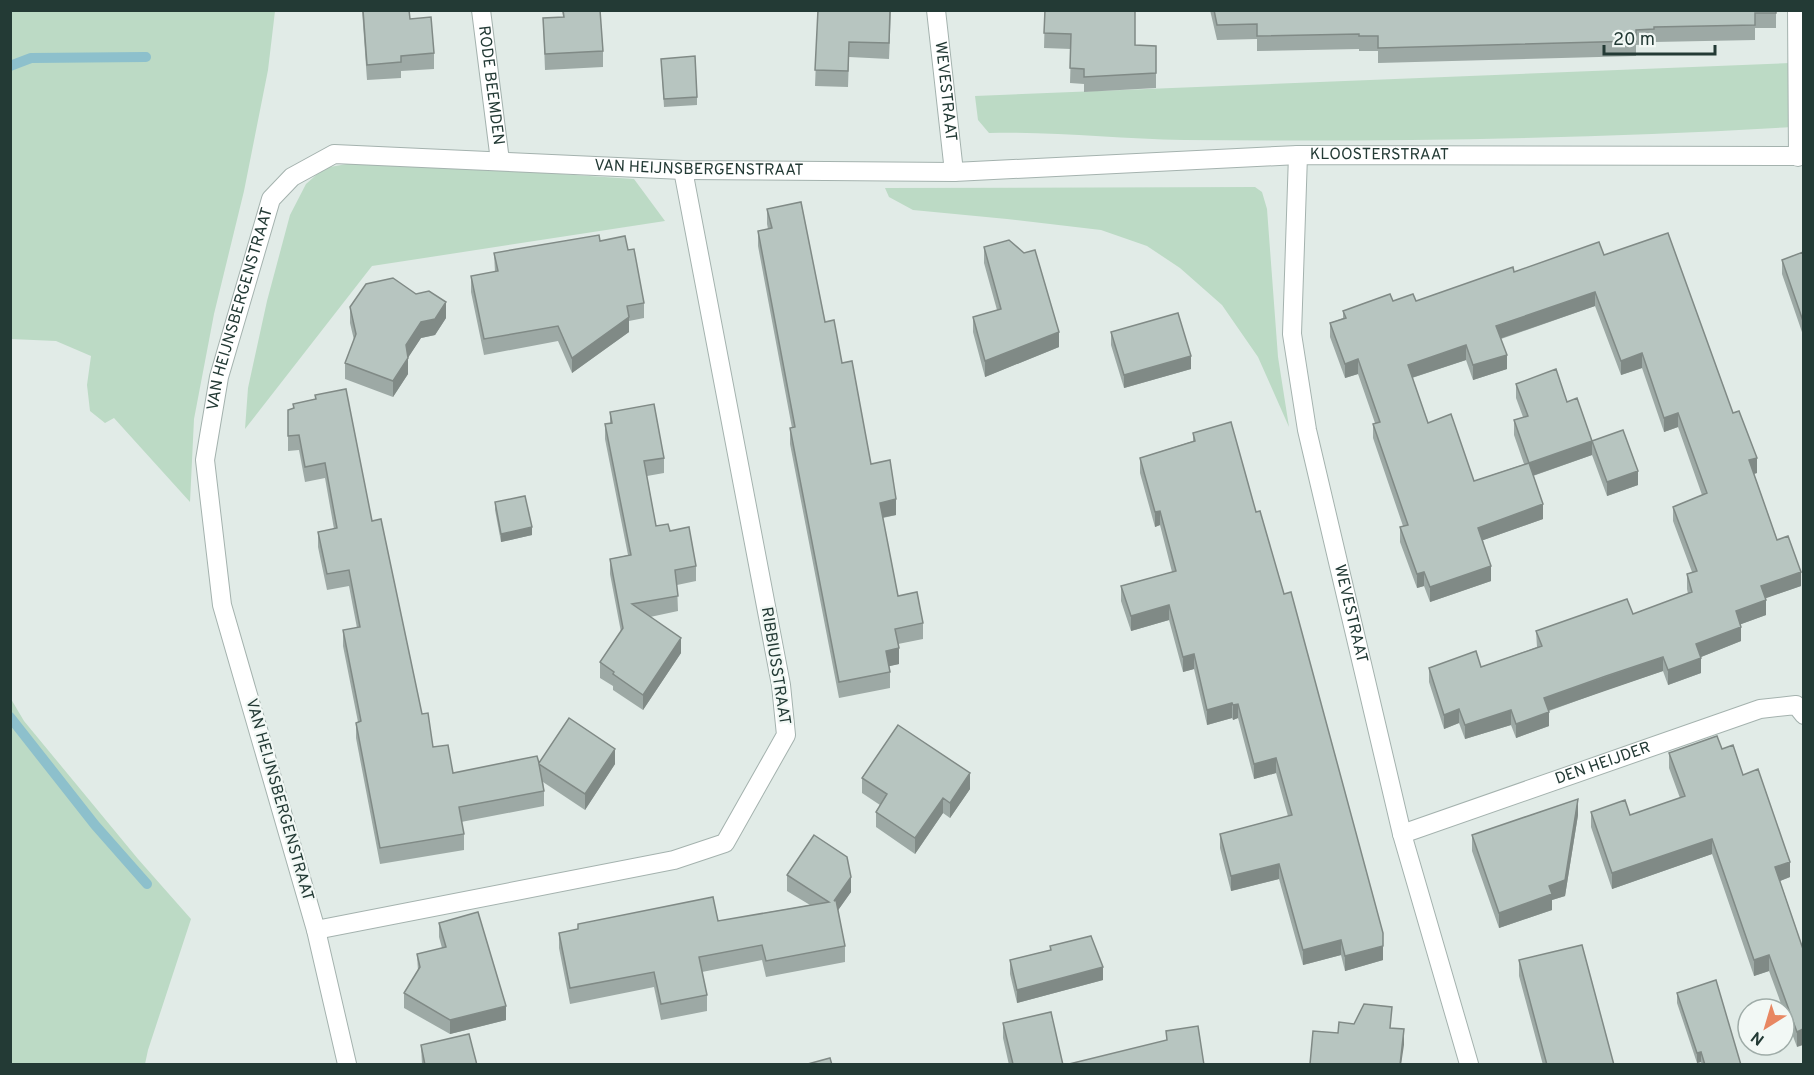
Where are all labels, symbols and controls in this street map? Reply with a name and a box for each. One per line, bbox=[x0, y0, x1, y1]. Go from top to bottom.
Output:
scale bar bbox=[1604, 18, 1715, 56]
street label: RODE BEEMDEN bbox=[473, 24, 508, 146]
text: 20 m bbox=[1613, 29, 1655, 52]
street label: WEVESTRAAT bbox=[930, 41, 961, 142]
street label: KLOOSTERSTRAAT bbox=[1310, 145, 1449, 165]
street label: VAN HEIJNSBERGENSTRAAT bbox=[594, 156, 804, 181]
street label: VAN HEIJNSBERGENSTRAAT bbox=[204, 205, 278, 412]
street label: WEVESTRAAT bbox=[1329, 563, 1371, 665]
street label: RIBBIUSSTRAAT bbox=[756, 606, 794, 726]
street label: VAN HEIJNSBERGENSTRAAT bbox=[241, 697, 317, 903]
street label: DEN HEIJDER bbox=[1553, 738, 1654, 790]
north arrow bbox=[1736, 997, 1796, 1057]
text: N bbox=[1748, 1026, 1769, 1049]

